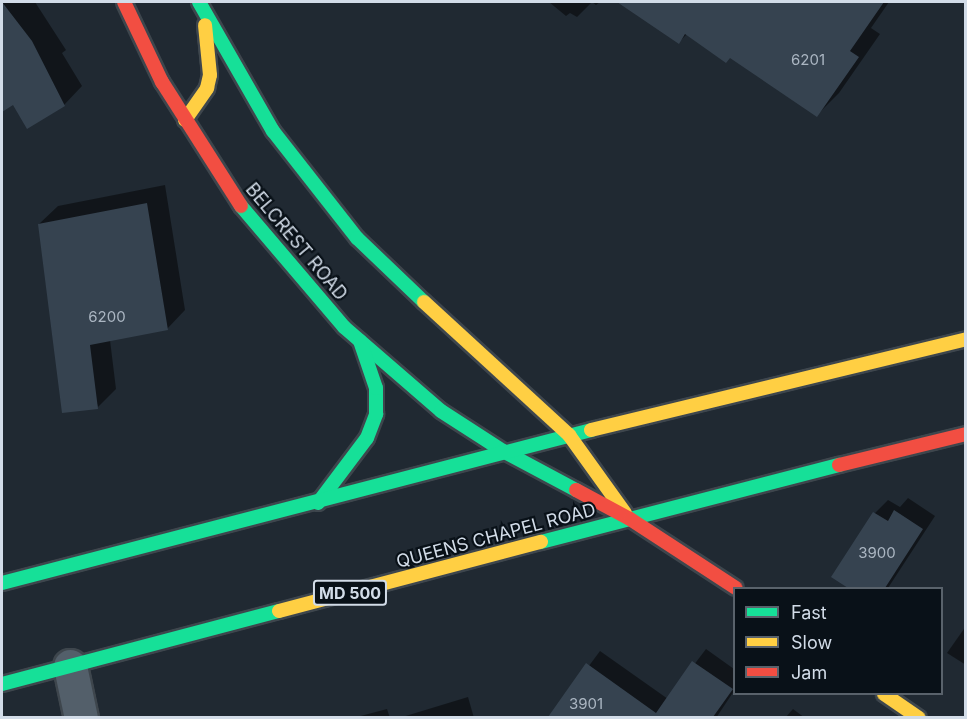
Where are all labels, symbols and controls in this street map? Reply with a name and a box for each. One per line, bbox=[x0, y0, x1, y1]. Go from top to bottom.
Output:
house number: 6201 bbox=[791, 51, 825, 69]
street label: BELCREST ROAD bbox=[241, 179, 351, 305]
house number: 6200 bbox=[88, 308, 126, 326]
street label: QUEENS CHAPEL ROAD bbox=[394, 499, 598, 573]
house number: 3900 bbox=[858, 544, 896, 562]
road number: MD 500 bbox=[312, 580, 388, 606]
legend bbox=[733, 587, 943, 695]
text: Fast bbox=[791, 602, 827, 623]
text: Slow bbox=[791, 632, 832, 653]
text: Jam bbox=[791, 662, 827, 683]
house number: 3901 bbox=[569, 695, 603, 713]

